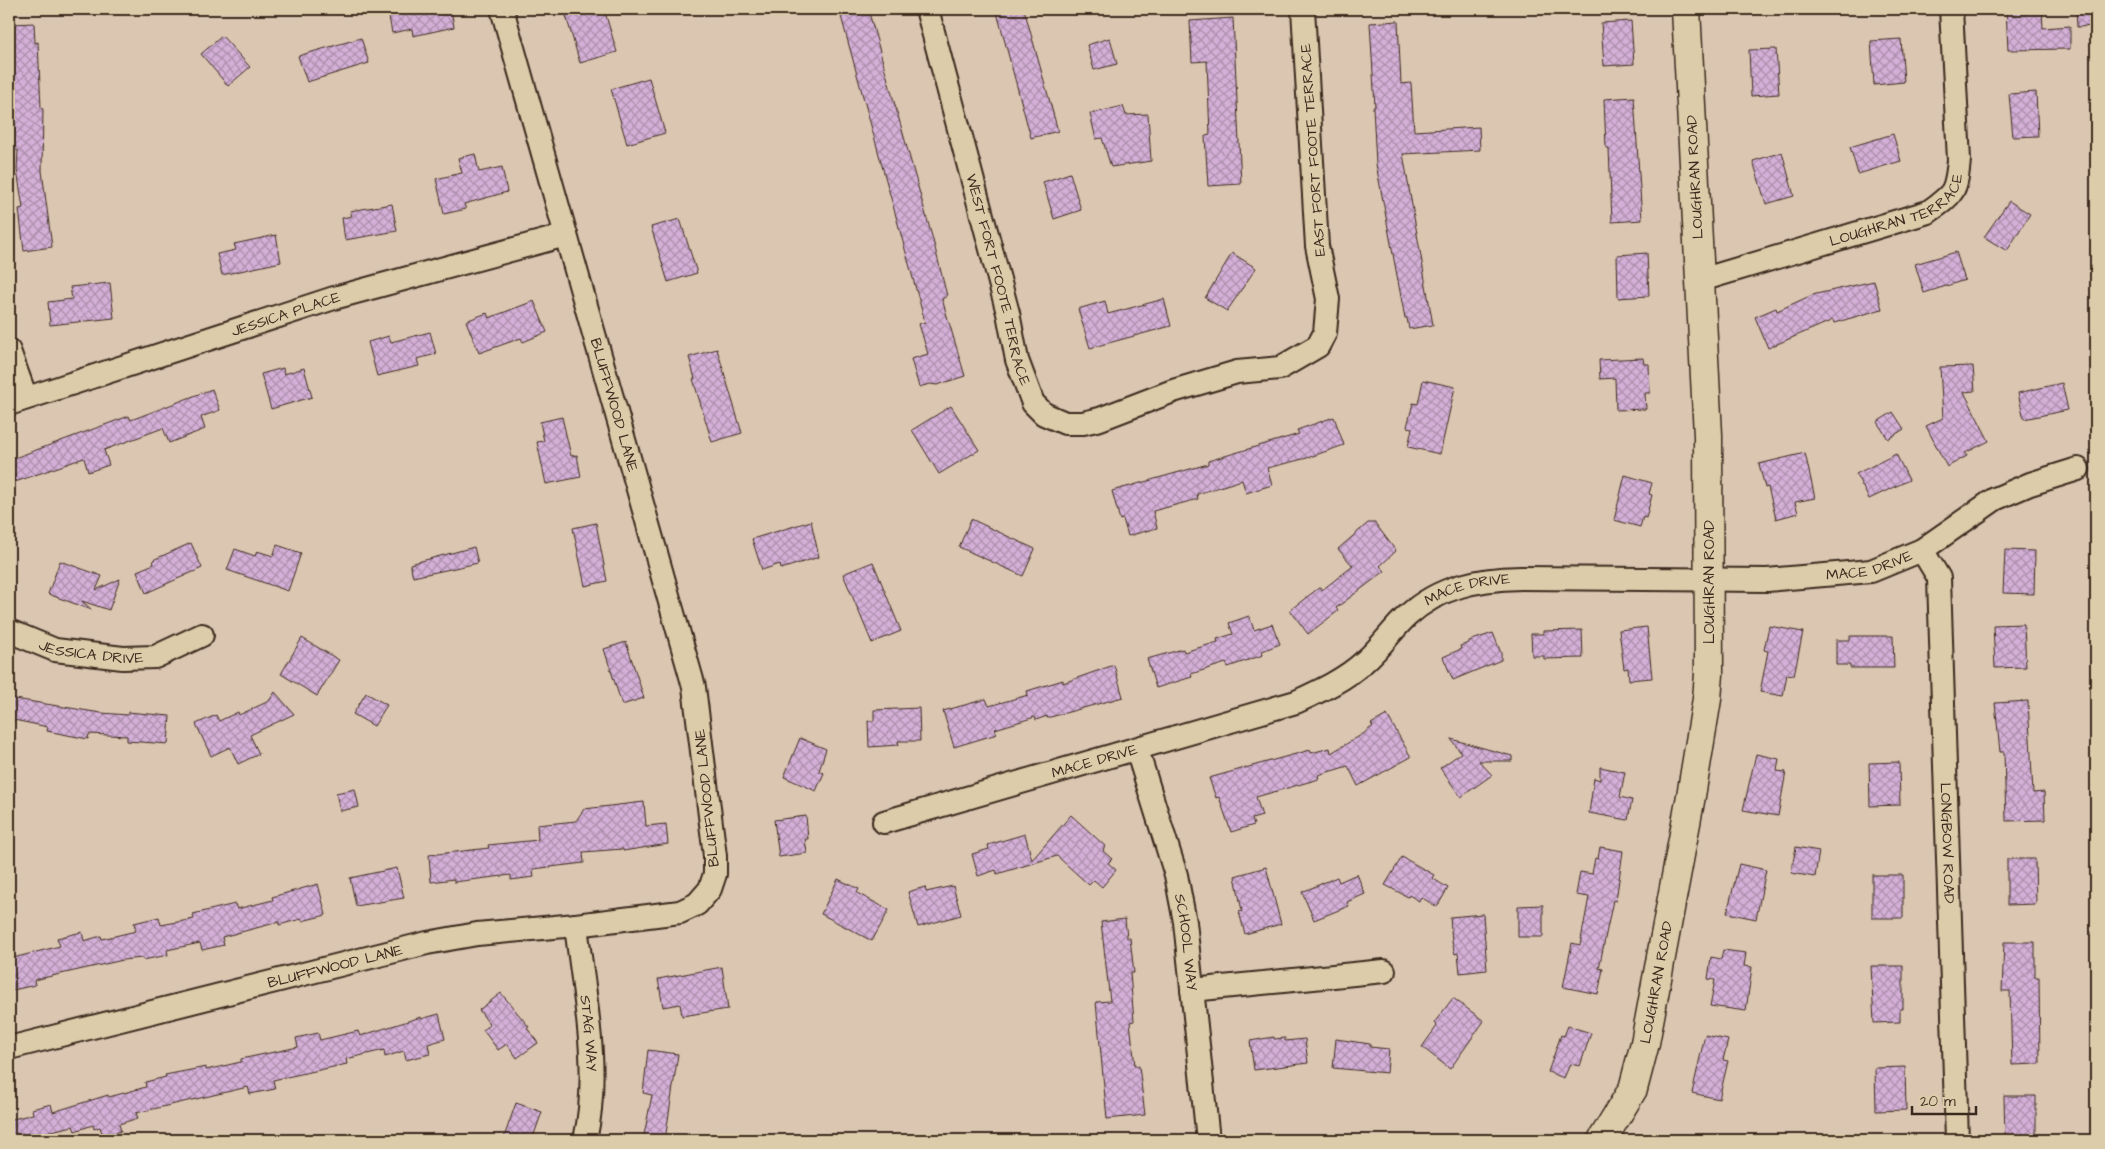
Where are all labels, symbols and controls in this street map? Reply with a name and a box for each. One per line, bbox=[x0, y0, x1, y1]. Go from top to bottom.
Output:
street label: EAST FORT FOOTE TERRACE bbox=[1295, 43, 1331, 257]
street label: LOUGHRAN ROAD bbox=[1681, 114, 1709, 240]
street label: WEST FORT FOOTE TERRACE bbox=[961, 171, 1036, 389]
street label: LOUGHRAN TERRACE bbox=[1827, 172, 1968, 251]
street label: JESSICA PLACE bbox=[228, 286, 343, 341]
street label: BLUFFWOOD LANE bbox=[585, 336, 643, 475]
street label: LOUGHRAN ROAD bbox=[1699, 520, 1720, 644]
street label: MACE DRIVE bbox=[1825, 545, 1915, 585]
street label: MACE DRIVE bbox=[1420, 568, 1511, 611]
street label: JESSICA DRIVE bbox=[36, 634, 144, 668]
street label: BLUFFWOOD LANE bbox=[689, 728, 725, 868]
street label: MACE DRIVE bbox=[1049, 738, 1140, 783]
street label: LONGBOW ROAD bbox=[1935, 782, 1960, 904]
street label: SCHOOL WAY bbox=[1169, 892, 1203, 992]
street label: LOUGHRAN ROAD bbox=[1635, 919, 1678, 1045]
street label: BLUFFWOOD LANE bbox=[265, 939, 405, 993]
street label: STAG WAY bbox=[575, 994, 602, 1072]
scale bar bbox=[1912, 1084, 1976, 1116]
text: 20 m bbox=[1920, 1091, 1956, 1112]

